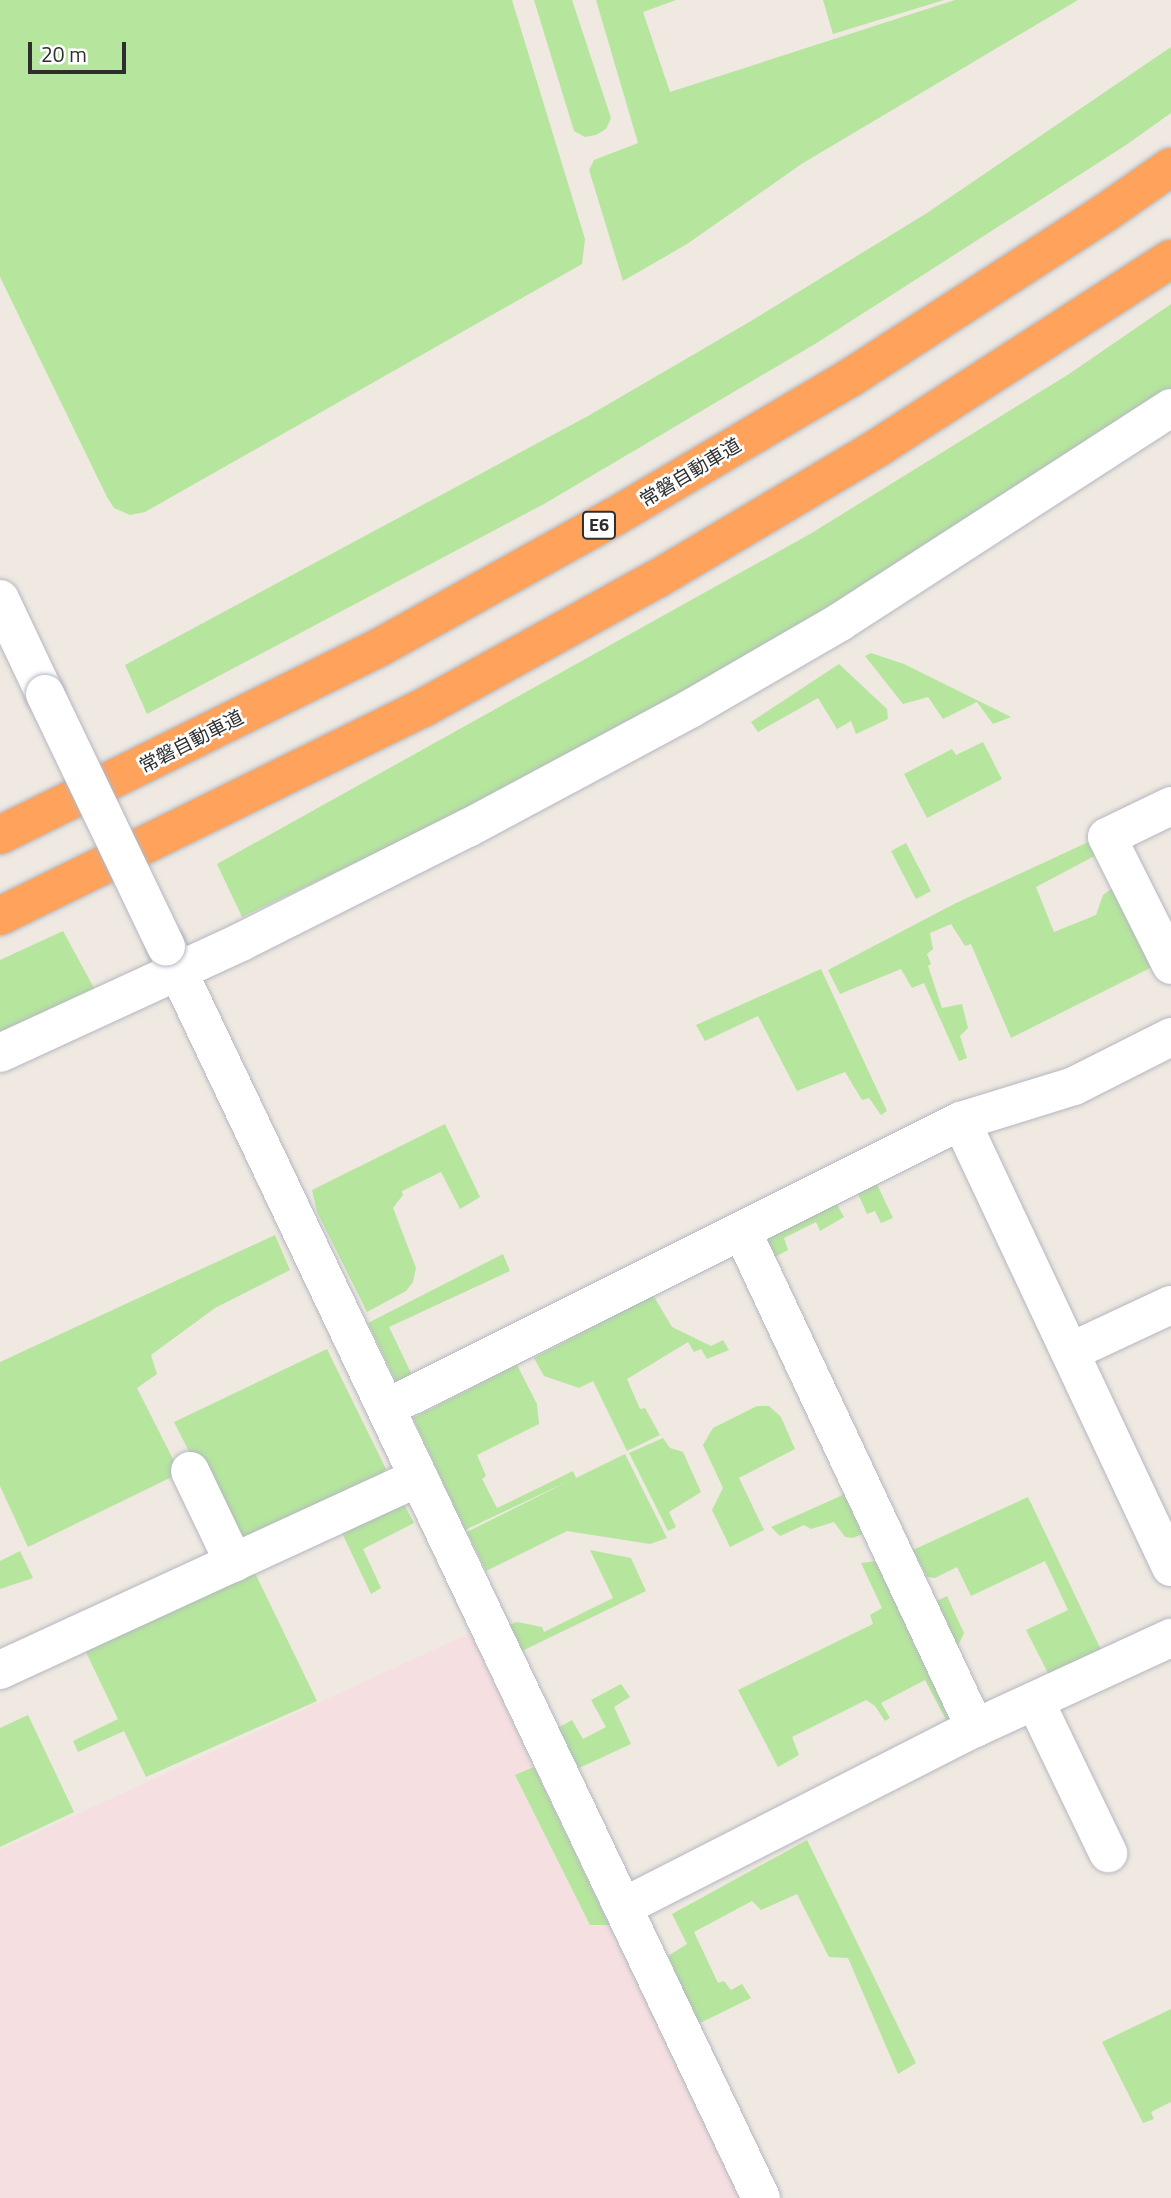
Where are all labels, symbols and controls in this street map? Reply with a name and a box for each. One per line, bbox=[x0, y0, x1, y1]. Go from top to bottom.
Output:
scale bar bbox=[32, 28, 130, 72]
text: 20 m bbox=[41, 38, 87, 70]
street label: 常磐自動車道 bbox=[635, 433, 745, 511]
road number: E6 bbox=[582, 510, 616, 540]
street label: 常磐自動車道 bbox=[135, 705, 247, 777]

